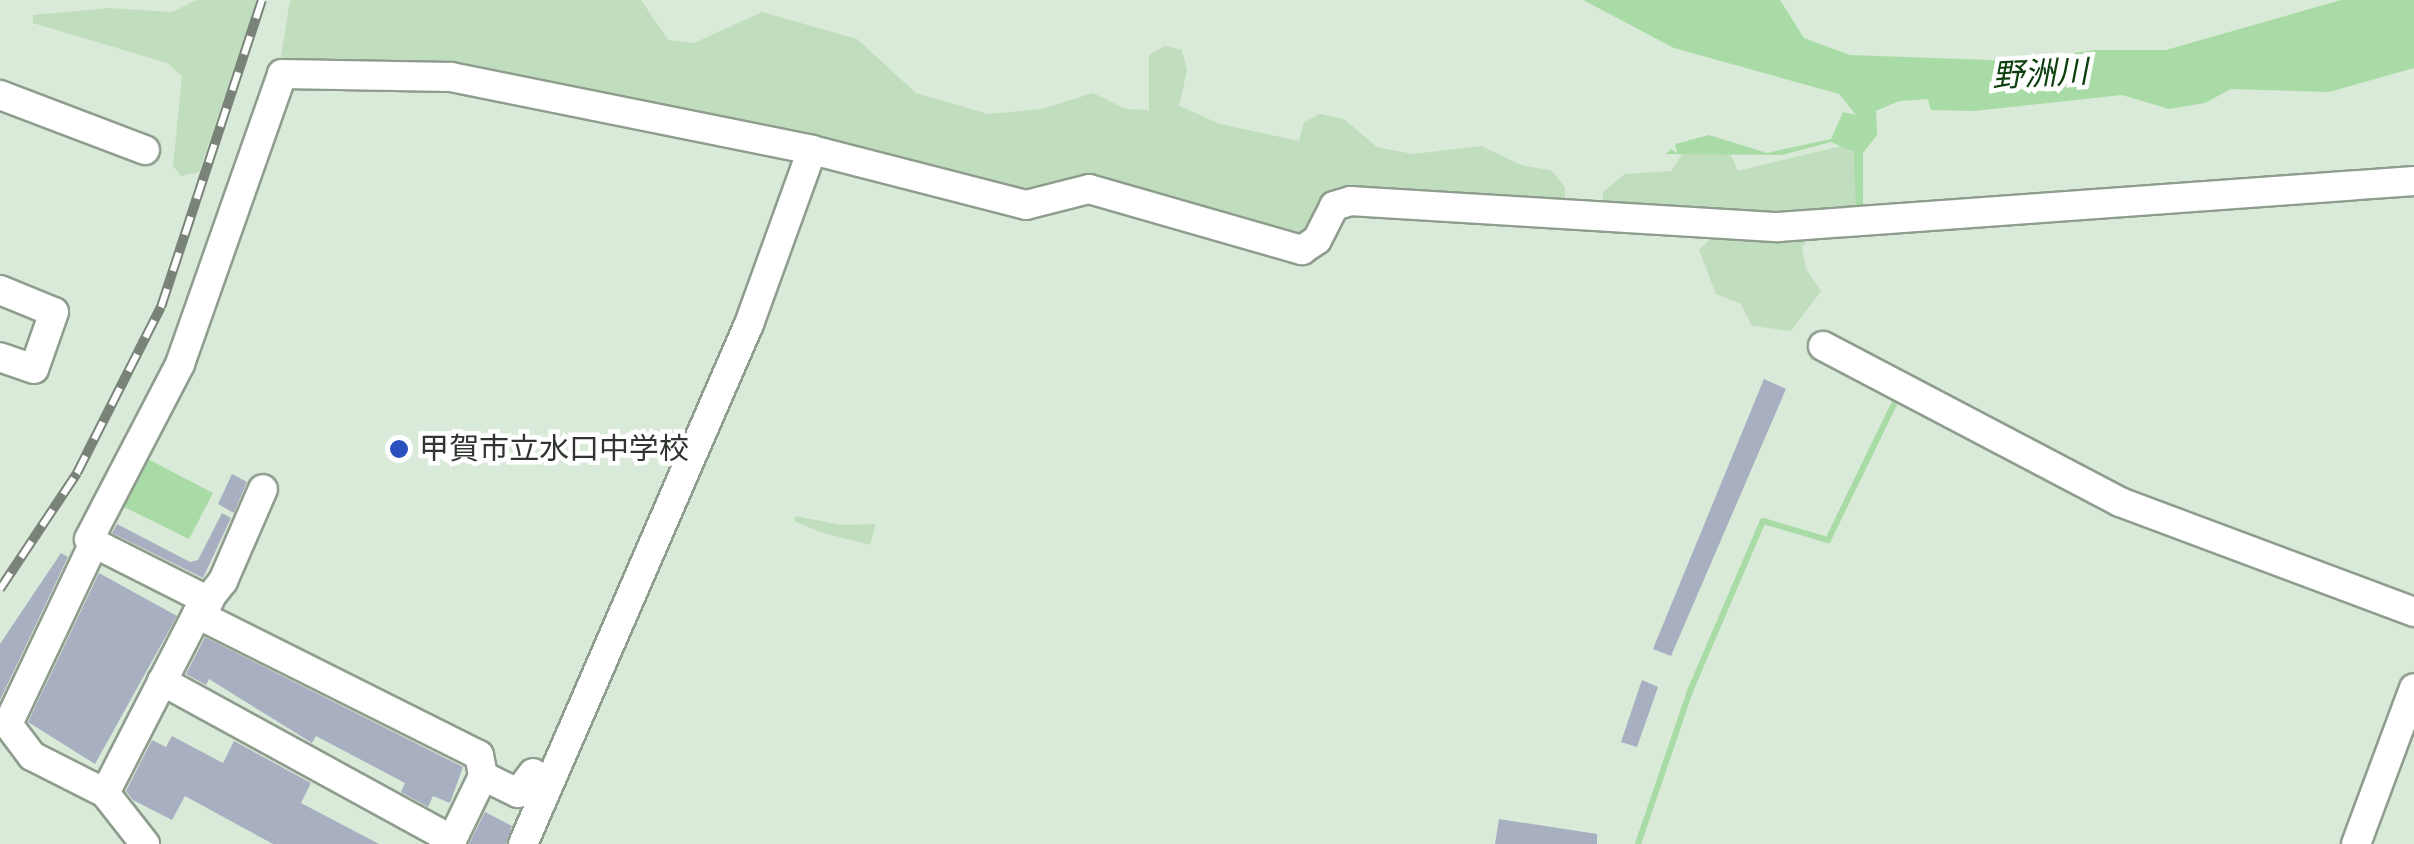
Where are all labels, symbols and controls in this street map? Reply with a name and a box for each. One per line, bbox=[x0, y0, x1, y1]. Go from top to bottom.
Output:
water label: 野洲川 bbox=[1991, 52, 2089, 96]
place label: 甲賀市立水口中学校 bbox=[419, 431, 689, 467]
marker: 甲賀市立水口中学校 bbox=[388, 438, 410, 460]

